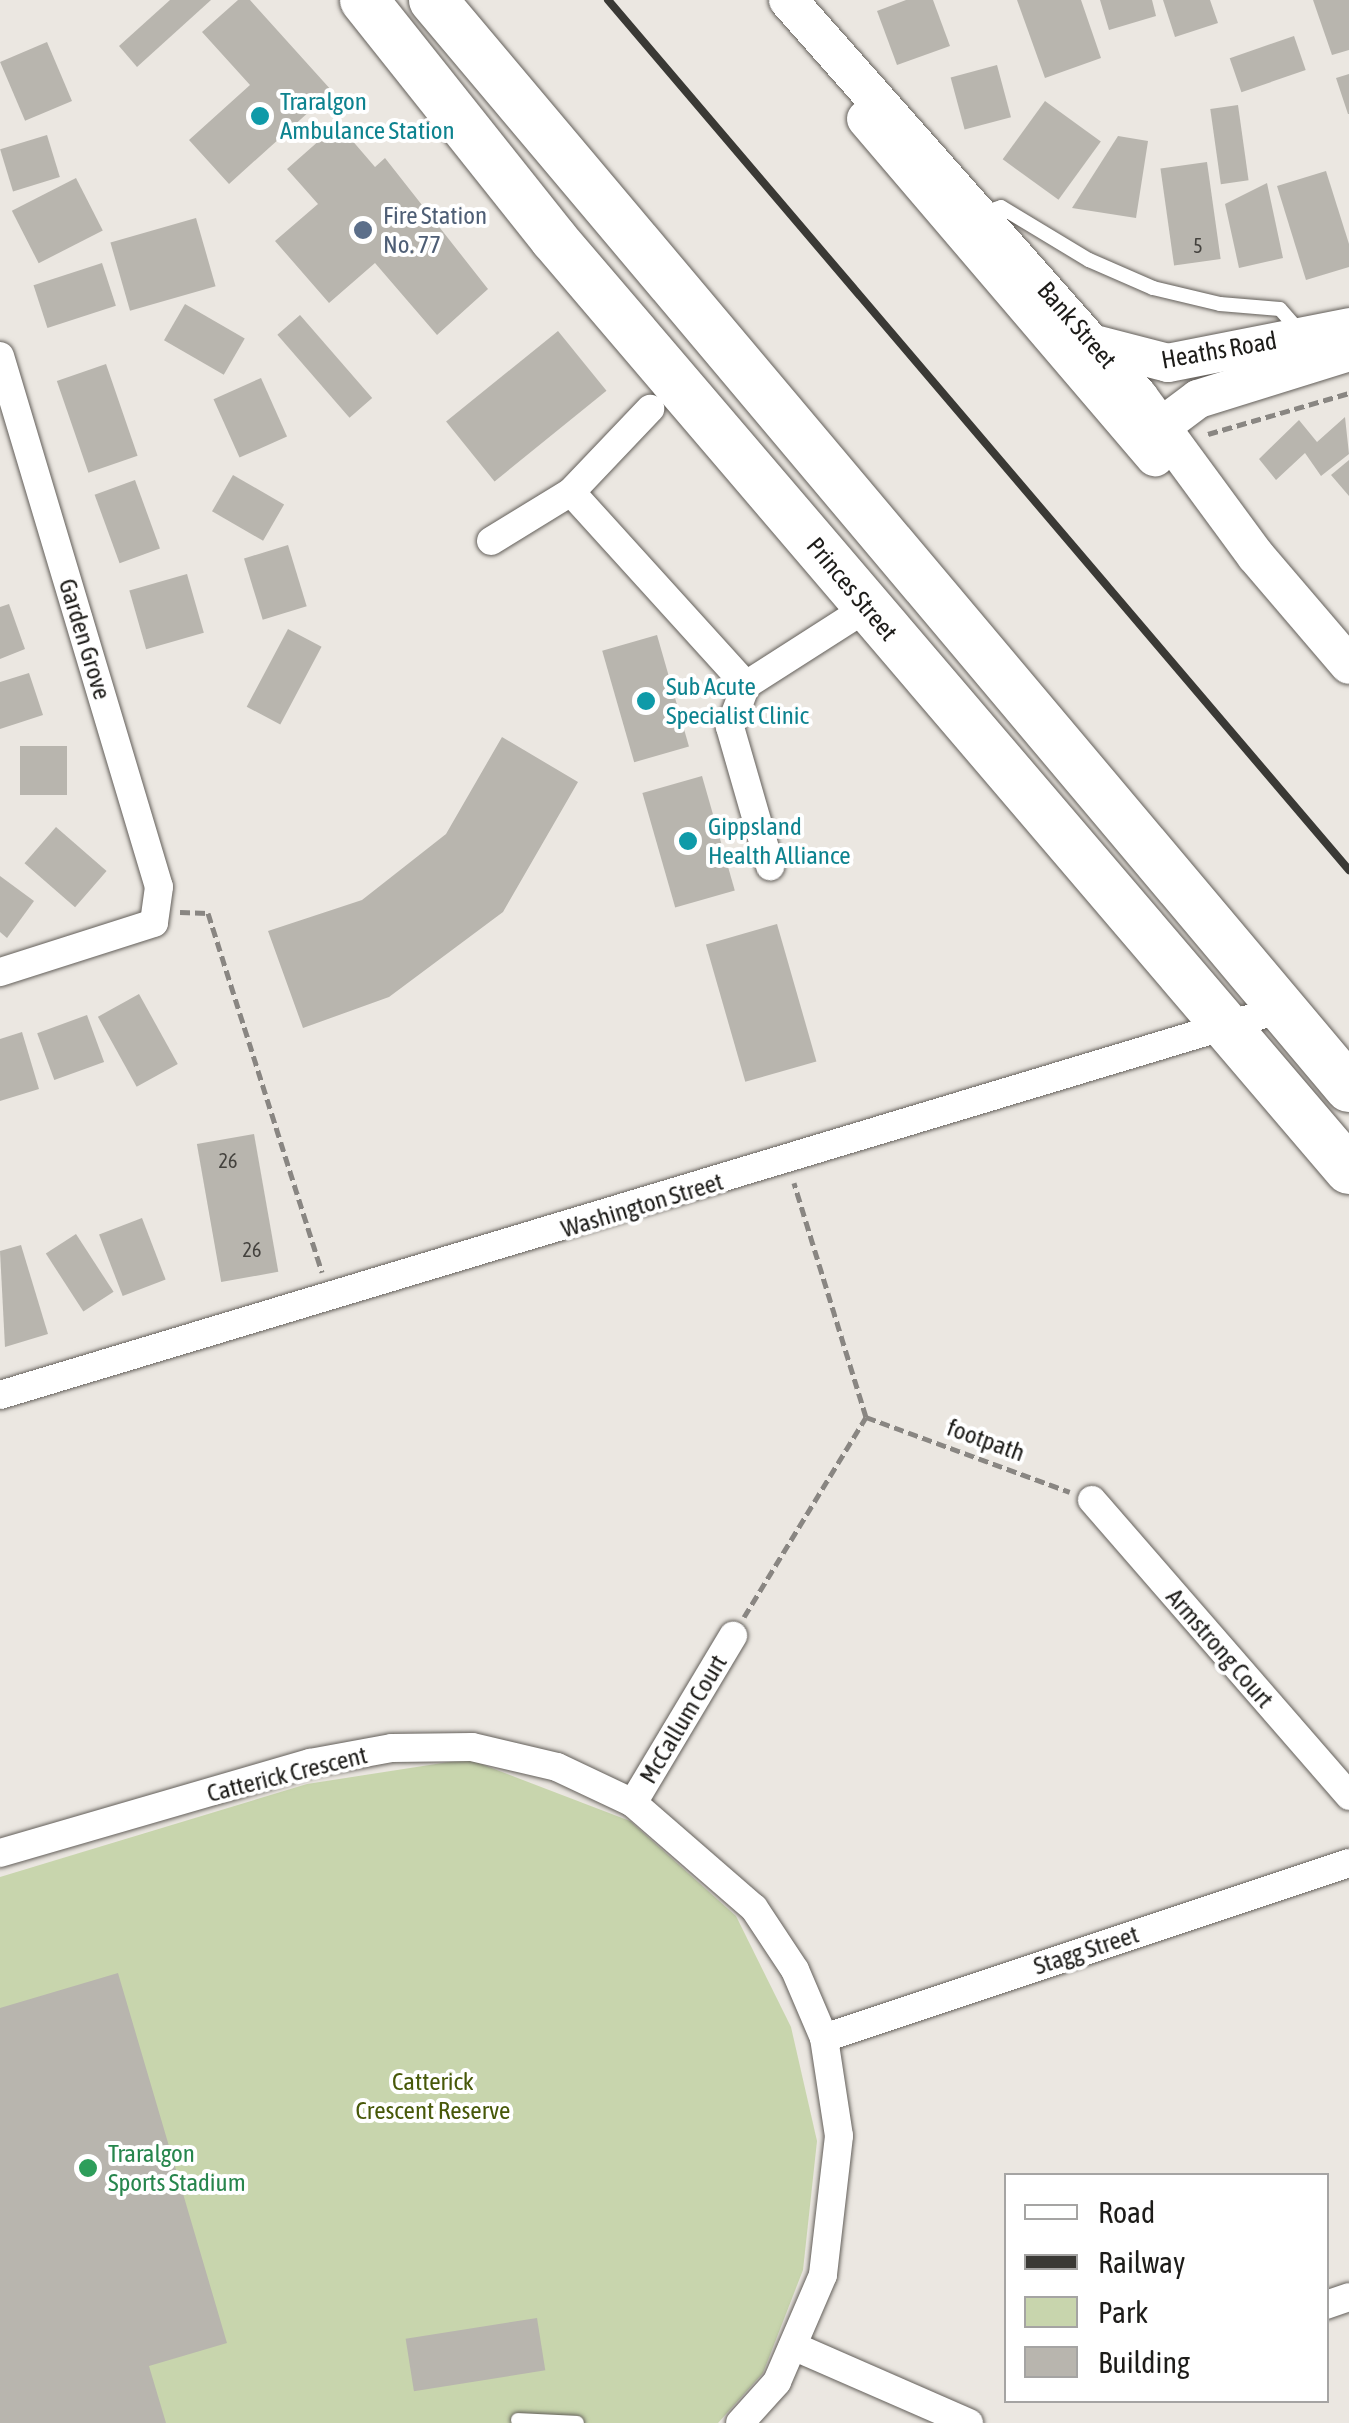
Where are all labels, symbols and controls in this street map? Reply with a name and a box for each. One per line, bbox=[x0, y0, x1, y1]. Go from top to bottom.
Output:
place label: Traralgon Ambulance Station bbox=[280, 87, 455, 146]
marker: Traralgon Ambulance Station bbox=[249, 105, 271, 127]
place label: Fire Station No. 77 bbox=[383, 201, 487, 260]
marker: Fire Station No. 77 bbox=[352, 219, 374, 241]
house number: 5 bbox=[1193, 233, 1203, 257]
street label: Bank Street bbox=[1031, 276, 1123, 374]
street label: Heaths Road bbox=[1159, 325, 1279, 375]
street label: Princes Street bbox=[800, 531, 904, 647]
street label: Garden Grove bbox=[52, 575, 118, 703]
place label: Sub Acute Specialist Clinic bbox=[666, 672, 809, 731]
marker: Sub Acute Specialist Clinic bbox=[635, 690, 657, 712]
place label: Gippsland Health Alliance bbox=[708, 812, 850, 871]
marker: Gippsland Health Alliance bbox=[677, 830, 699, 852]
house number: 26 bbox=[219, 1148, 237, 1172]
street label: Washington Street bbox=[557, 1166, 727, 1244]
house number: 26 bbox=[243, 1237, 261, 1261]
street label: footpath bbox=[943, 1412, 1029, 1468]
street label: Armstrong Court bbox=[1160, 1582, 1280, 1714]
street label: McCallum Court bbox=[633, 1649, 733, 1789]
street label: Catterick Crescent bbox=[204, 1740, 370, 1808]
street label: Stagg Street bbox=[1030, 1919, 1142, 1981]
park label: Catterick Crescent Reserve bbox=[356, 2067, 510, 2126]
place label: Traralgon Sports Stadium bbox=[108, 2139, 246, 2198]
marker: Traralgon Sports Stadium bbox=[77, 2157, 99, 2179]
legend bbox=[1004, 2173, 1329, 2403]
text: Road bbox=[1098, 2195, 1155, 2229]
text: Railway bbox=[1098, 2245, 1185, 2279]
text: Park bbox=[1098, 2295, 1148, 2329]
text: Building bbox=[1098, 2345, 1190, 2379]

